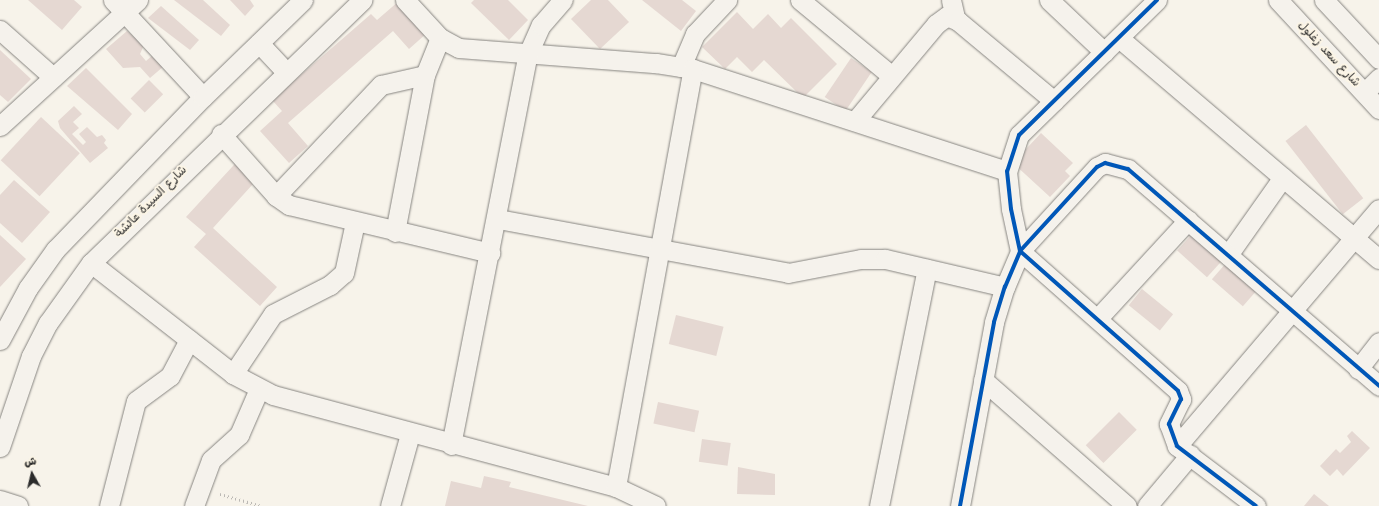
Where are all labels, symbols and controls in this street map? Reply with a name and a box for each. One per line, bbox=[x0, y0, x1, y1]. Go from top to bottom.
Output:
street label: شارع سعد زغلول bbox=[1295, 18, 1363, 90]
street label: شارع السيدة عائشة bbox=[112, 163, 190, 241]
text: ش bbox=[23, 453, 37, 470]
north arrow bbox=[12, 454, 52, 494]

